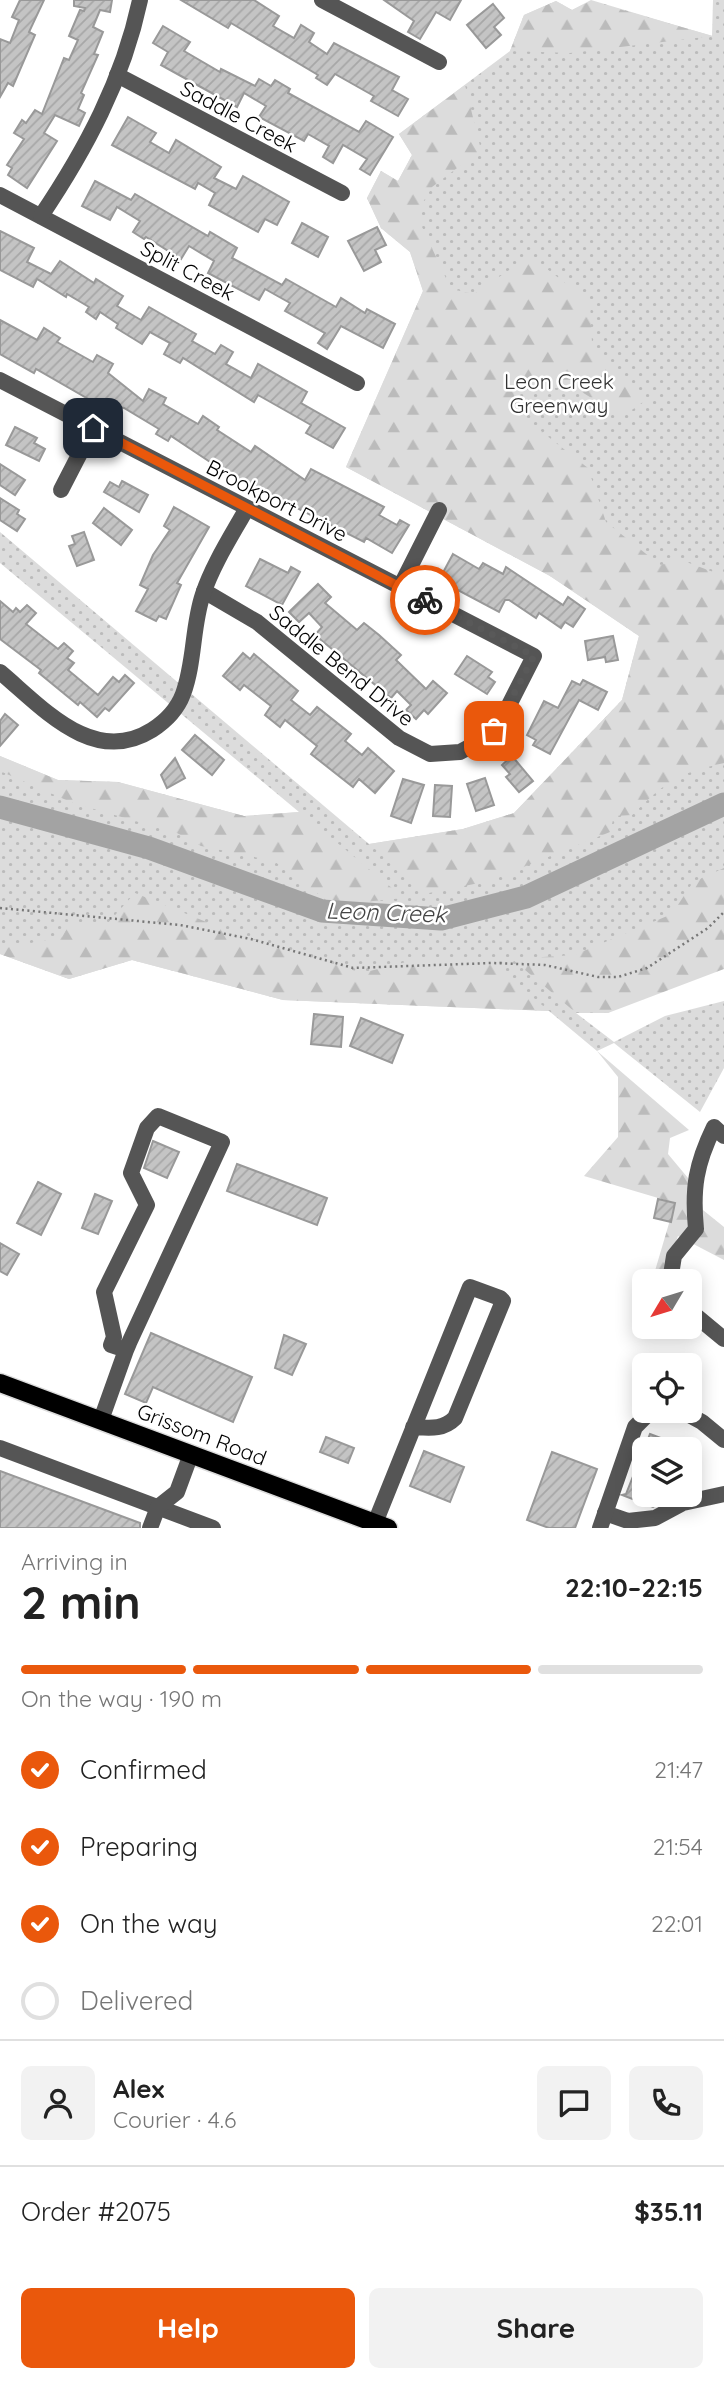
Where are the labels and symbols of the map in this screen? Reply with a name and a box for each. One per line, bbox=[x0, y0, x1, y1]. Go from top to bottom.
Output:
street label: Saddle Creek bbox=[176, 74, 302, 158]
street label: Split Creek bbox=[136, 234, 240, 306]
park label: Leon Creek Greenway bbox=[504, 368, 614, 418]
pin bbox=[63, 398, 123, 458]
street label: Brookport Drive bbox=[202, 453, 352, 547]
courier bbox=[390, 565, 460, 635]
street label: Saddle Bend Drive bbox=[264, 599, 420, 731]
pin bbox=[464, 701, 524, 761]
water label: Leon Creek bbox=[325, 895, 448, 929]
north arrow bbox=[632, 1269, 702, 1339]
street label: Grissom Road bbox=[134, 1397, 270, 1471]

